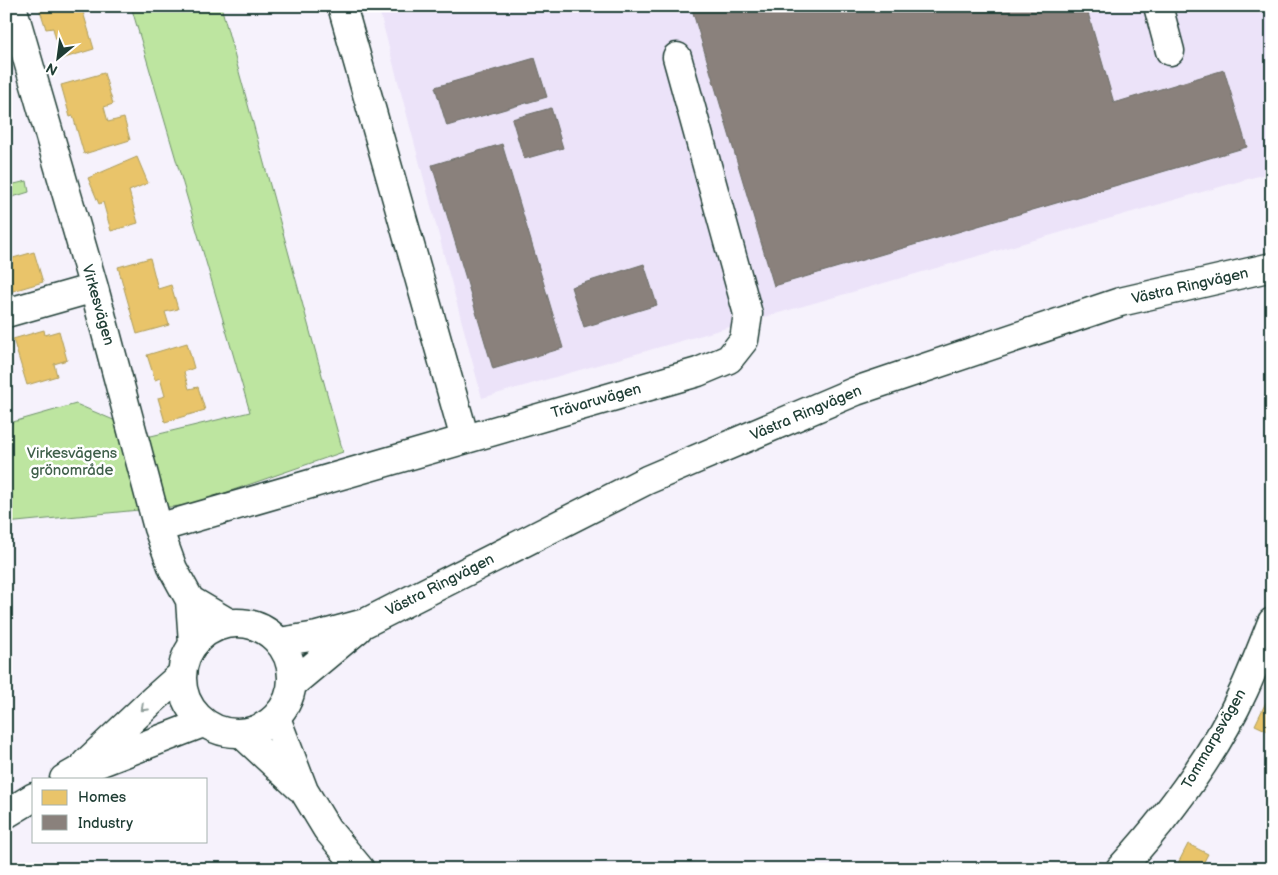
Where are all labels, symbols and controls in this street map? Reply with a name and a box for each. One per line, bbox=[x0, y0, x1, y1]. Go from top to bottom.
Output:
north arrow bbox=[32, 32, 82, 82]
text: N bbox=[43, 59, 61, 79]
street label: Virkesvägen bbox=[77, 262, 119, 348]
street label: Västra Ringvägen bbox=[1130, 263, 1250, 309]
street label: Trävaruvägen bbox=[549, 379, 643, 423]
street label: Västra Ringvägen bbox=[747, 381, 865, 445]
park label: Virkesvägens grönområde bbox=[27, 444, 118, 480]
street label: Västra Ringvägen bbox=[383, 549, 497, 621]
street label: Tommarpsvägen bbox=[1178, 686, 1250, 792]
one-way arrow bbox=[141, 702, 150, 711]
legend bbox=[32, 778, 208, 842]
text: Homes bbox=[78, 788, 127, 807]
text: Industry bbox=[78, 814, 133, 833]

